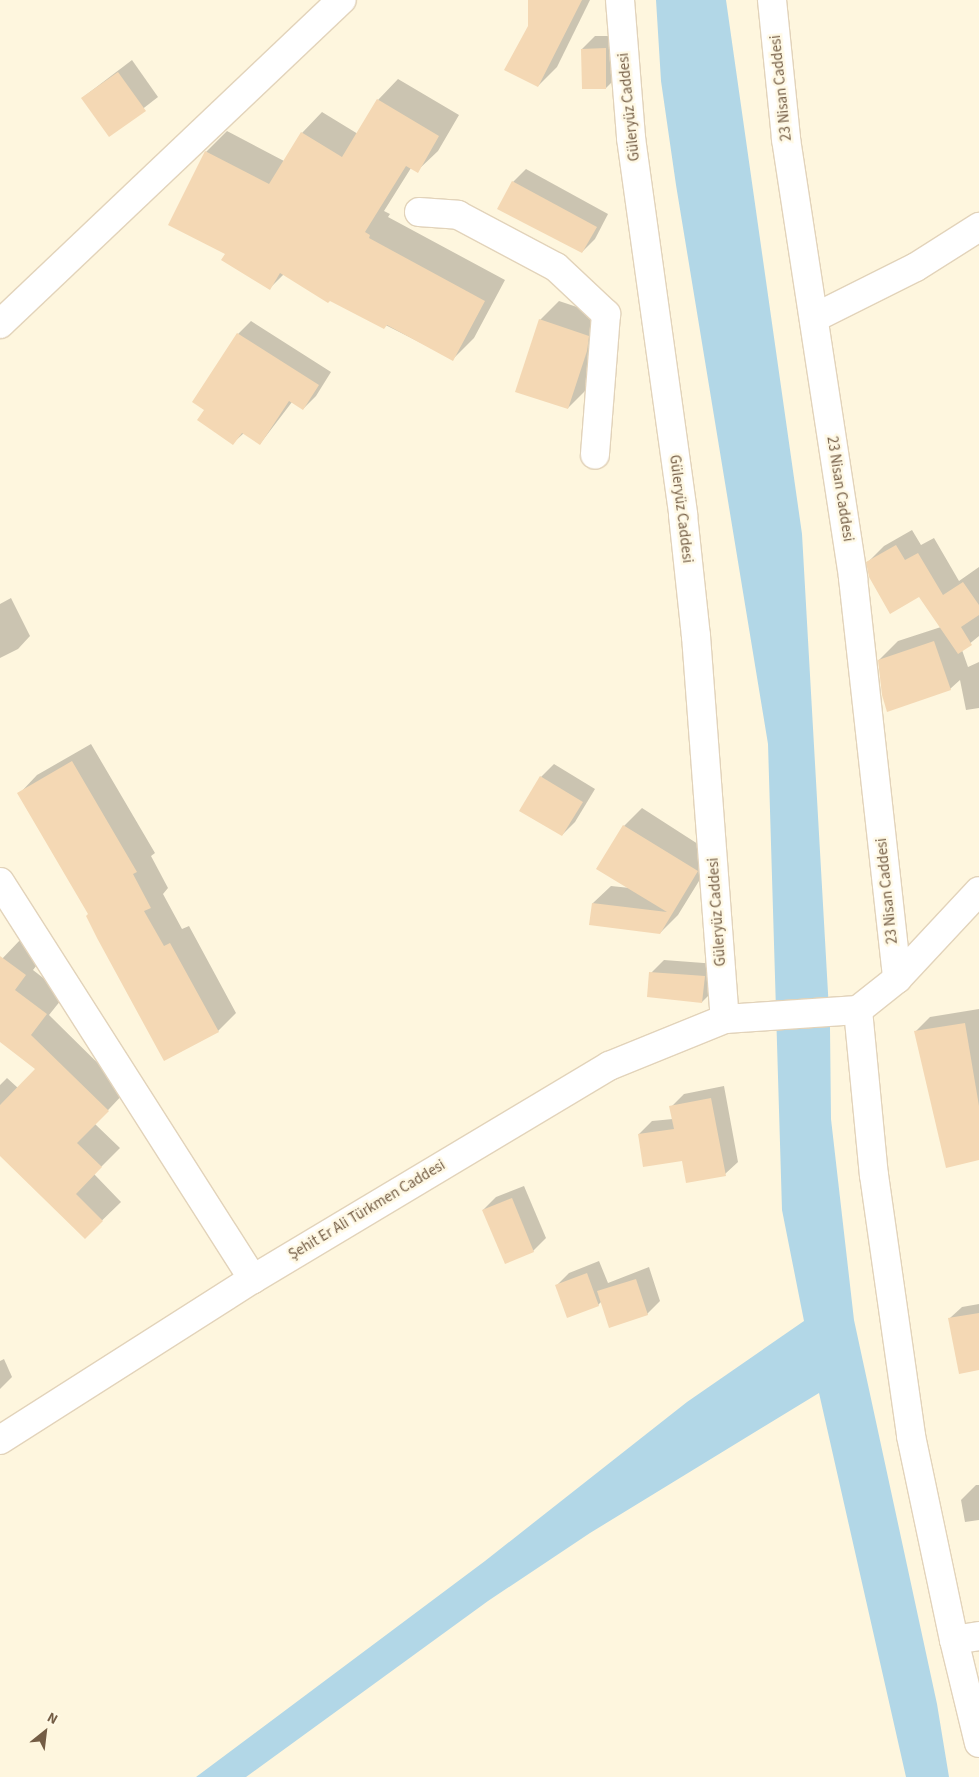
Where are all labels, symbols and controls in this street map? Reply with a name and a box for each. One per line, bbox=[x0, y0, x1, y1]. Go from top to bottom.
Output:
street label: 23 Nisan Caddesi bbox=[766, 34, 796, 142]
street label: Güleryüz Caddesi bbox=[614, 52, 644, 162]
street label: 23 Nisan Caddesi bbox=[823, 435, 857, 543]
street label: Güleryüz Caddesi bbox=[665, 454, 697, 564]
street label: 23 Nisan Caddesi bbox=[872, 837, 902, 945]
street label: Güleryüz Caddesi bbox=[704, 857, 730, 967]
street label: Şehit Er Ali Türkmen Caddesi bbox=[285, 1156, 449, 1264]
north arrow bbox=[20, 1707, 70, 1757]
text: N bbox=[43, 1708, 61, 1730]

